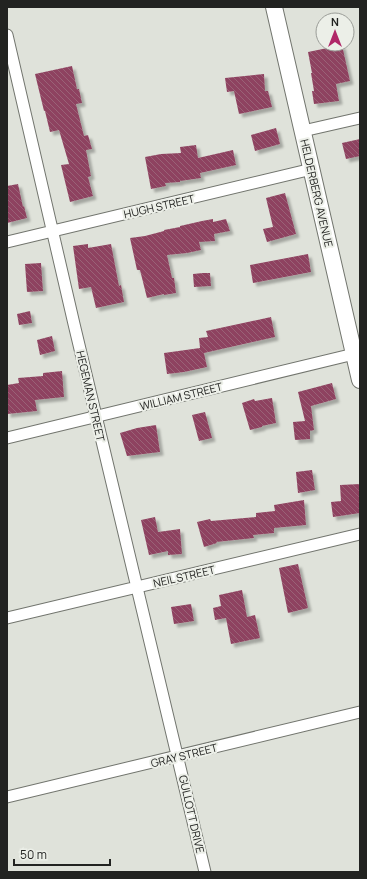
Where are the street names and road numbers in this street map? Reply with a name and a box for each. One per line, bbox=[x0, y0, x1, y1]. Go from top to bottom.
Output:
street label: HELDERBERG AVENUE bbox=[297, 137, 337, 249]
street label: HUGH STREET bbox=[122, 190, 196, 221]
street label: HEGEMAN STREET bbox=[73, 349, 109, 443]
street label: WILLIAM STREET bbox=[138, 378, 224, 413]
street label: NEIL STREET bbox=[152, 562, 217, 590]
street label: GRAY STREET bbox=[149, 739, 219, 771]
street label: GULLOTT DRIVE bbox=[176, 773, 208, 855]

